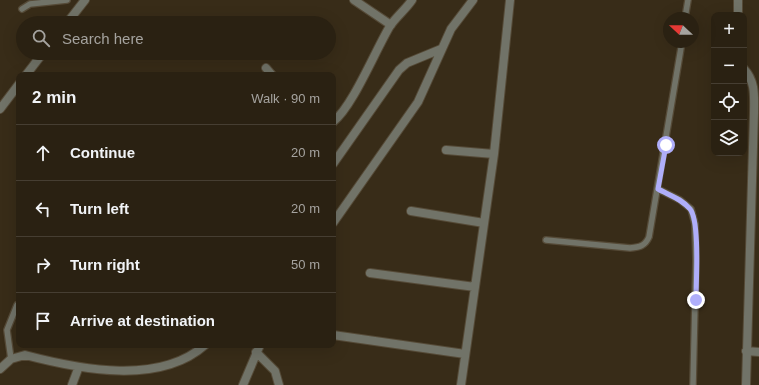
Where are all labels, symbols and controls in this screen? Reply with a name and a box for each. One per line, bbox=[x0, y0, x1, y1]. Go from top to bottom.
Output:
north arrow bbox=[663, 12, 699, 48]
map controls bbox=[711, 12, 747, 156]
button: + bbox=[711, 12, 747, 48]
search box bbox=[16, 16, 336, 60]
icon: search bbox=[30, 27, 52, 49]
text: Search here bbox=[62, 30, 144, 47]
button: − bbox=[711, 48, 747, 84]
button: locate bbox=[711, 84, 747, 120]
text: 2 min bbox=[32, 88, 76, 107]
text: Walk · 90 m bbox=[251, 91, 320, 106]
button: layers bbox=[711, 120, 747, 156]
route start bbox=[657, 136, 675, 154]
icon: ahead bbox=[32, 142, 54, 164]
text: Continue bbox=[70, 144, 135, 161]
text: 20 m bbox=[291, 145, 320, 160]
icon: left bbox=[32, 198, 54, 220]
text: Turn left bbox=[70, 200, 129, 217]
text: 20 m bbox=[291, 201, 320, 216]
icon: right bbox=[32, 254, 54, 276]
text: Turn right bbox=[70, 256, 140, 273]
text: 50 m bbox=[291, 257, 320, 272]
route end bbox=[687, 291, 705, 309]
icon: arrive bbox=[32, 310, 54, 332]
text: Arrive at destination bbox=[70, 312, 215, 329]

